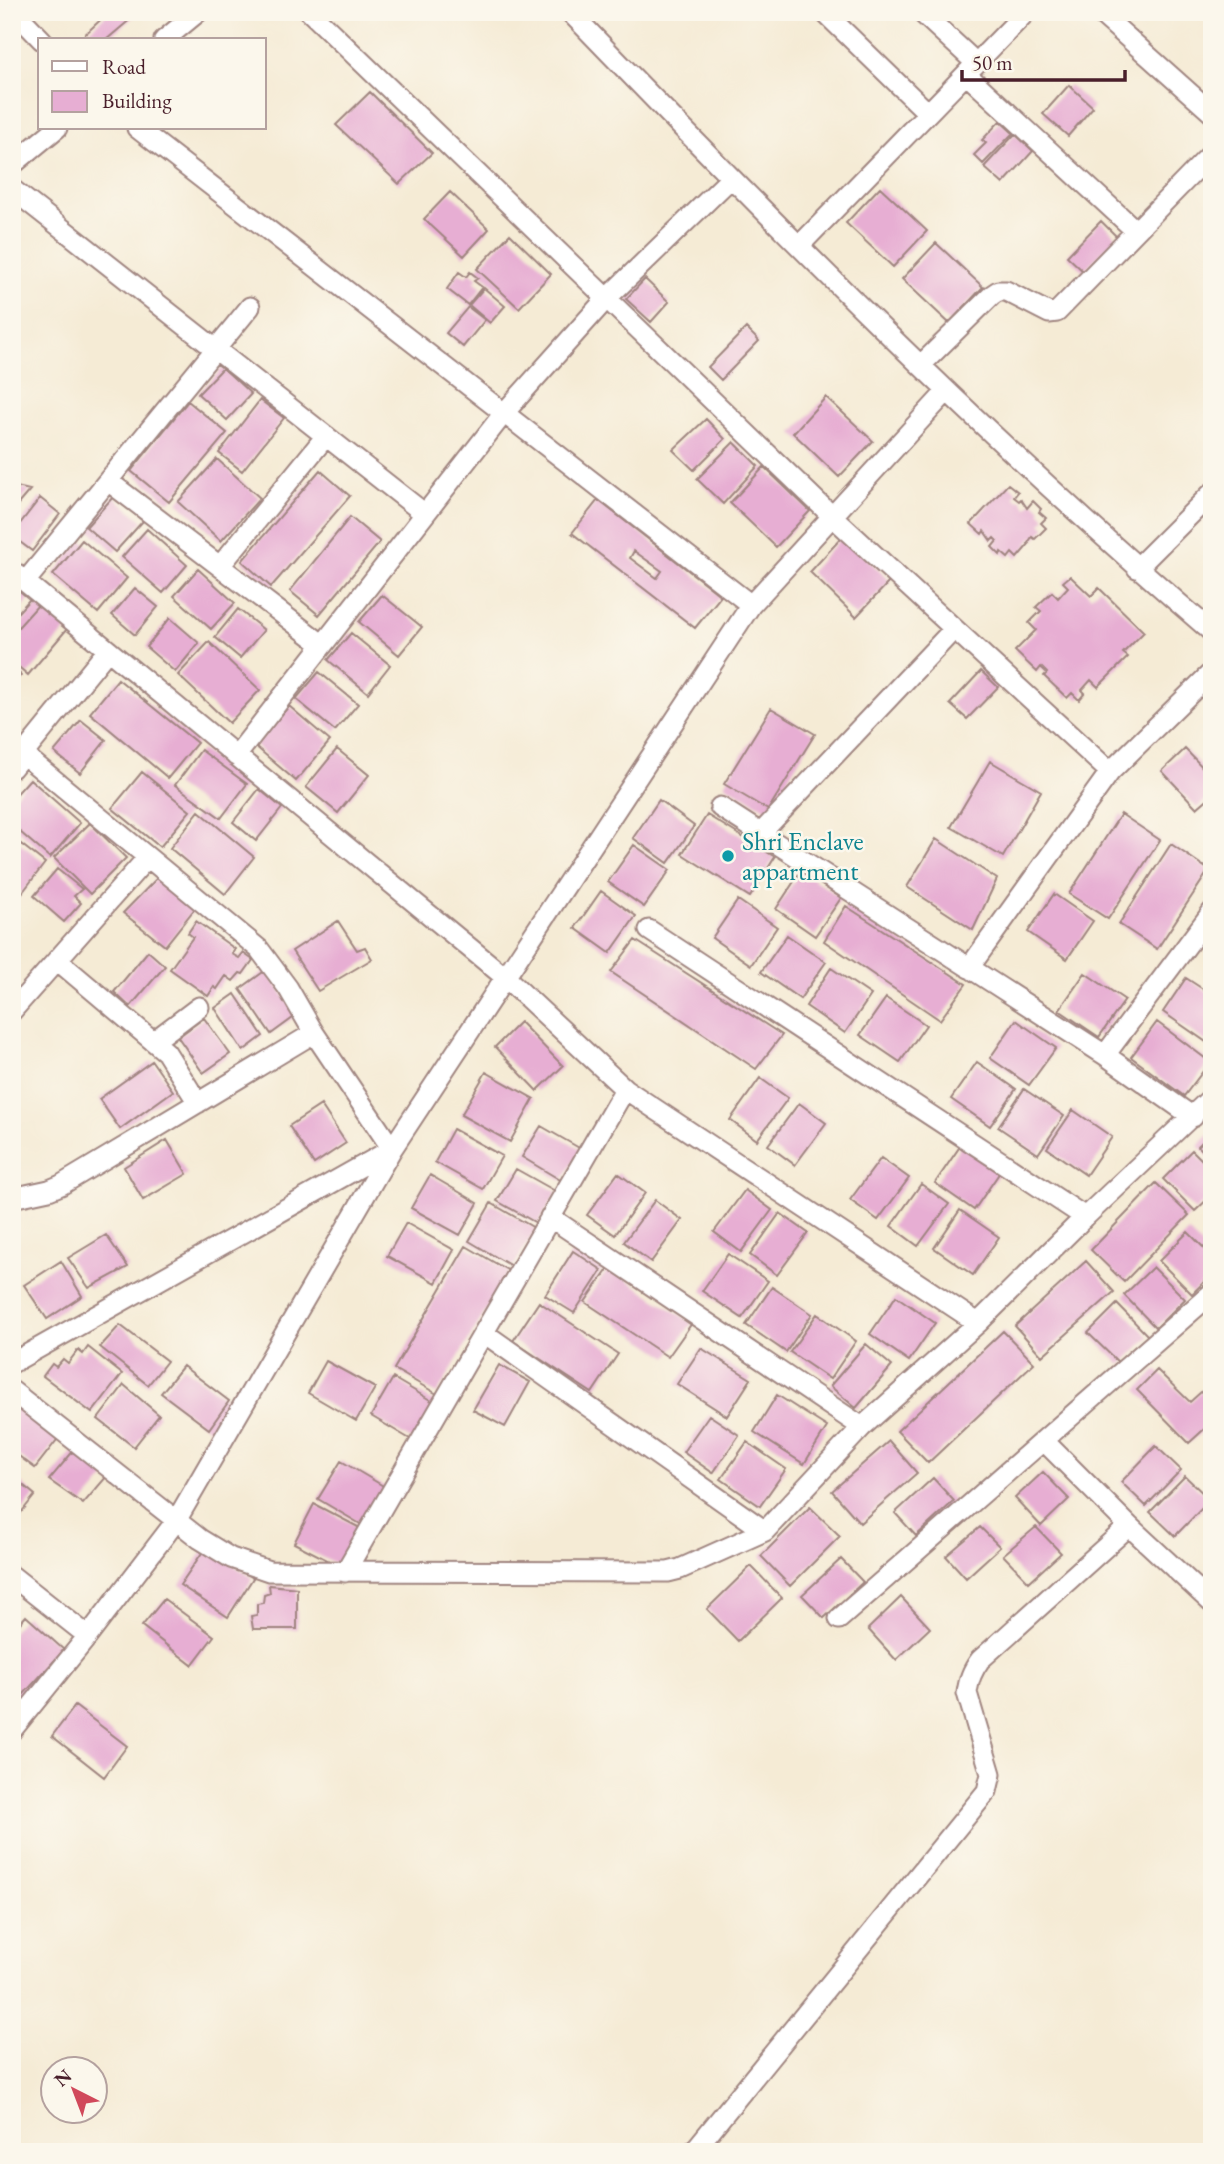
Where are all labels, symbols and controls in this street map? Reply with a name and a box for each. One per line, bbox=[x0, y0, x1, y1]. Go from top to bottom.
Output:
legend bbox=[38, 38, 266, 130]
scale bar bbox=[962, 38, 1124, 82]
text: 50 m bbox=[972, 49, 1013, 76]
text: Road bbox=[102, 53, 146, 80]
text: Building bbox=[102, 87, 172, 114]
place label: Shri Enclave appartment bbox=[742, 824, 864, 888]
marker: Shri Enclave appartment bbox=[720, 848, 736, 864]
north arrow bbox=[38, 2056, 108, 2126]
text: N bbox=[49, 2063, 78, 2092]

